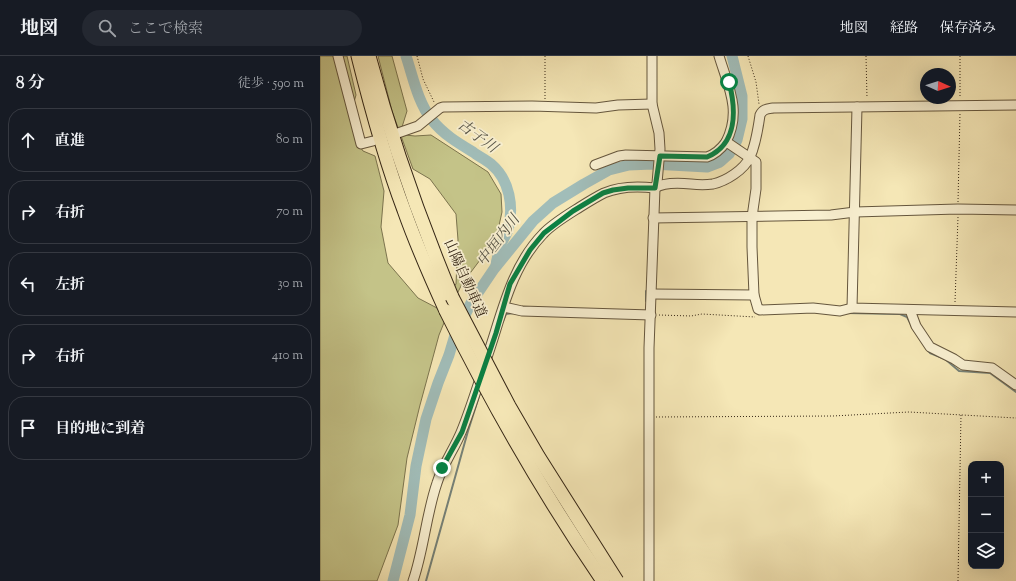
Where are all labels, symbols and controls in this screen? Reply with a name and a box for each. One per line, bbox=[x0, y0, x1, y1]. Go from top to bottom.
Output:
search box bbox=[82, 10, 362, 46]
text: 地図 bbox=[20, 16, 58, 43]
icon: search bbox=[96, 17, 118, 39]
text: ここで検索 bbox=[128, 19, 203, 40]
text: 地図 bbox=[840, 19, 868, 39]
text: 経路 bbox=[890, 19, 918, 39]
text: 保存済み bbox=[940, 19, 996, 39]
north arrow bbox=[920, 68, 956, 104]
text: 8 分 bbox=[16, 72, 45, 96]
route start bbox=[720, 73, 738, 91]
text: 徒歩 · 590 m bbox=[238, 75, 304, 93]
water label: 古子川 bbox=[453, 115, 503, 160]
icon: ahead bbox=[17, 129, 39, 151]
text: 直進 bbox=[55, 131, 85, 152]
text: 80 m bbox=[276, 131, 303, 149]
icon: right bbox=[17, 201, 39, 223]
text: 右折 bbox=[55, 203, 85, 224]
text: 70 m bbox=[276, 203, 303, 221]
water label: 中垣内川 bbox=[473, 209, 527, 271]
street label: 山陽自動車道 bbox=[438, 237, 490, 321]
icon: left bbox=[17, 273, 39, 295]
text: 左折 bbox=[55, 275, 85, 296]
text: 30 m bbox=[277, 275, 303, 293]
icon: right bbox=[17, 345, 39, 367]
text: 右折 bbox=[55, 347, 85, 368]
text: 410 m bbox=[272, 347, 303, 365]
icon: arrive bbox=[17, 417, 39, 439]
text: 目的地に到着 bbox=[55, 419, 145, 440]
route end bbox=[433, 459, 451, 477]
map controls bbox=[968, 461, 1004, 569]
button: + bbox=[968, 461, 1004, 497]
button: − bbox=[968, 497, 1004, 533]
button: layers bbox=[968, 533, 1004, 569]

